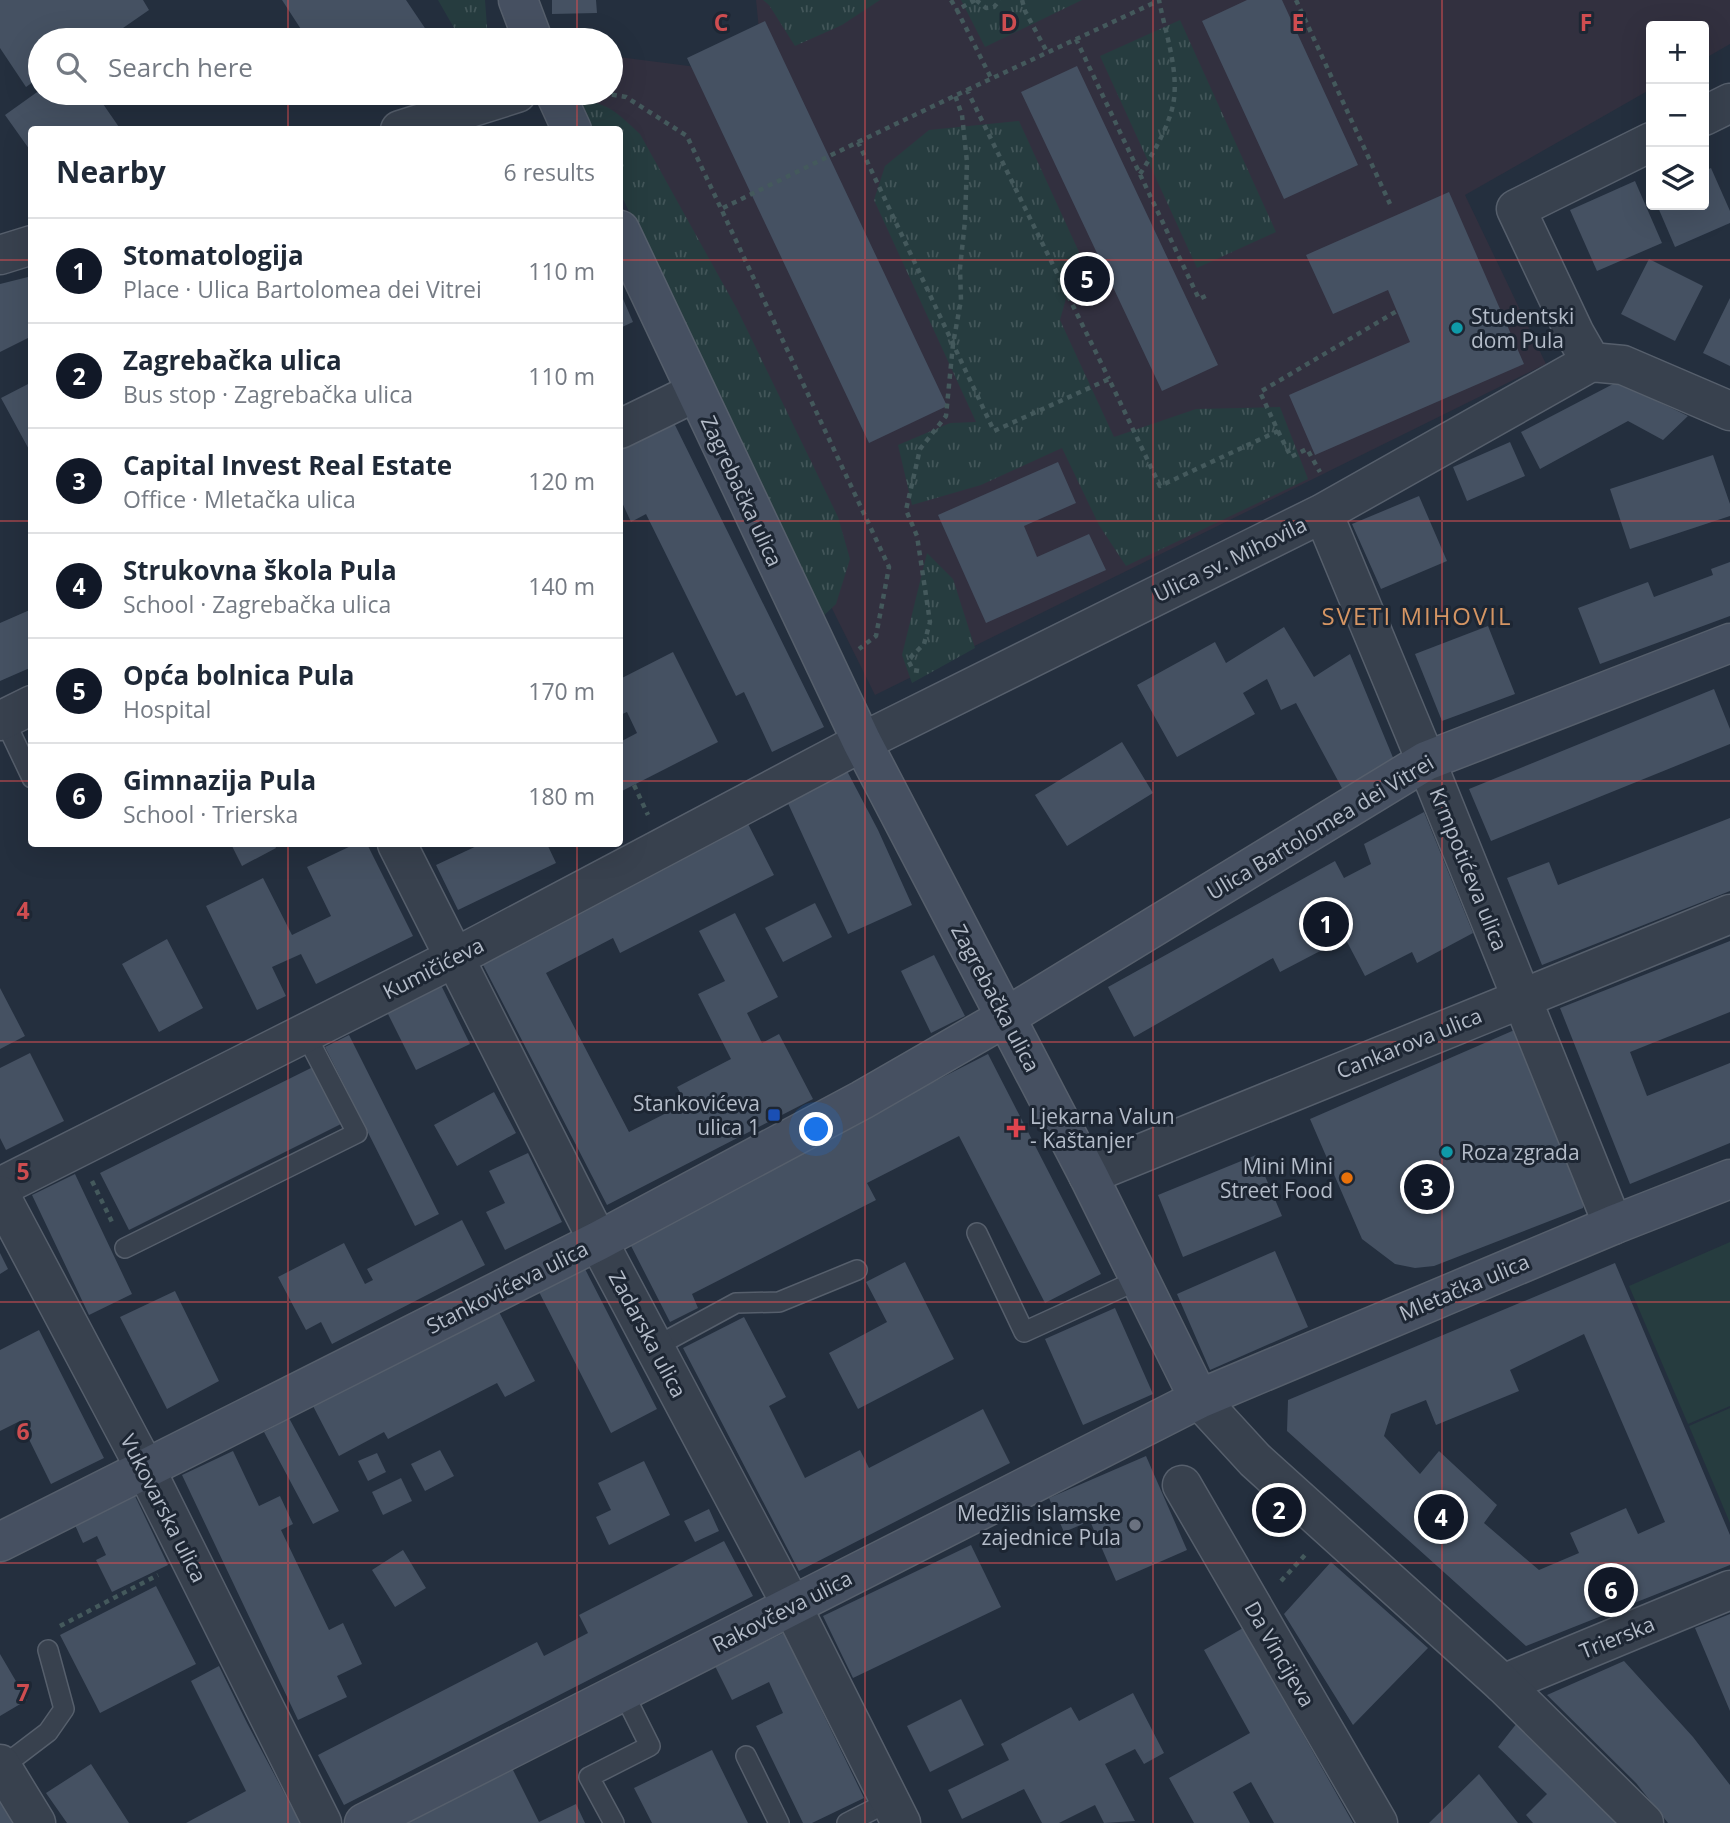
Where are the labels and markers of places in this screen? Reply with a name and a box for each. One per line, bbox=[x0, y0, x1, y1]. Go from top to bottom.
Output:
pin: 5 bbox=[1064, 253, 1110, 305]
place label: Studentski dom Pula bbox=[1471, 302, 1574, 354]
marker: Studentski dom Pula bbox=[1449, 320, 1465, 336]
pin: 1 bbox=[1303, 898, 1349, 950]
place label: Stankovićeva ulica 1 bbox=[633, 1089, 760, 1141]
place label: Ljekarna Valun - Kaštanjer bbox=[1030, 1102, 1175, 1154]
marker: Stankovićeva ulica 1 bbox=[766, 1107, 782, 1123]
marker: Ljekarna Valun - Kaštanjer bbox=[1008, 1120, 1024, 1136]
place label: Roza zgrada bbox=[1461, 1138, 1580, 1166]
marker: Roza zgrada bbox=[1439, 1144, 1455, 1160]
place label: Mini Mini Street Food bbox=[1220, 1152, 1333, 1204]
pin: 3 bbox=[1404, 1161, 1450, 1213]
marker: Mini Mini Street Food bbox=[1339, 1170, 1355, 1186]
pin: 2 bbox=[1256, 1484, 1302, 1536]
pin: 4 bbox=[1418, 1491, 1464, 1543]
place label: Medžlis islamske zajednice Pula bbox=[957, 1499, 1121, 1551]
marker: Medžlis islamske zajednice Pula bbox=[1127, 1517, 1143, 1533]
pin: 6 bbox=[1588, 1564, 1634, 1616]

